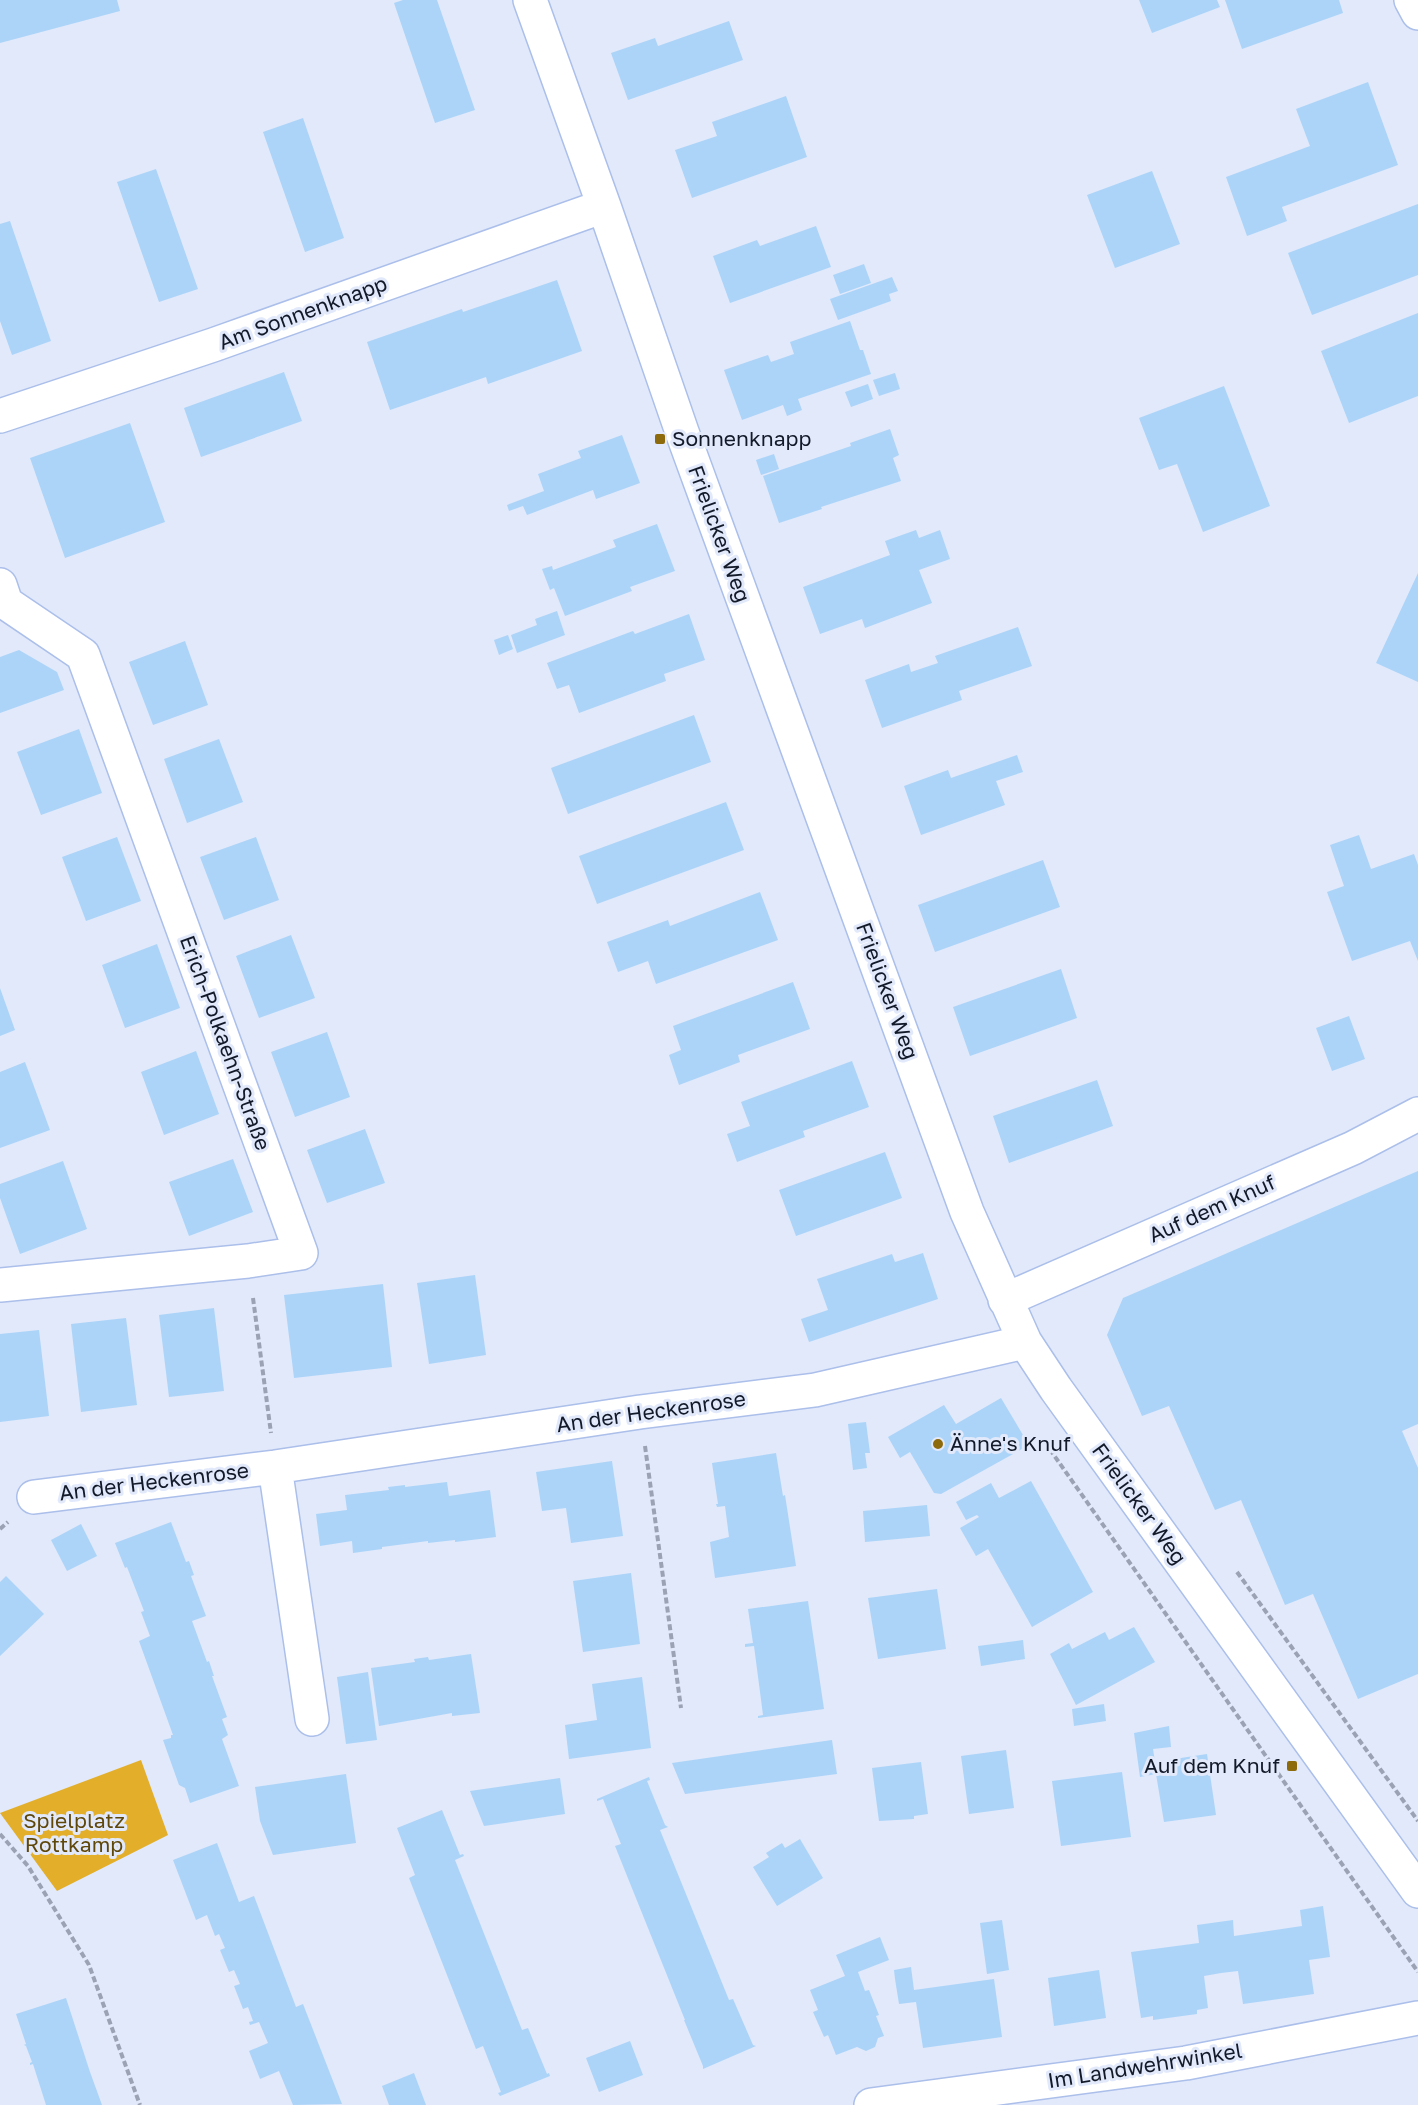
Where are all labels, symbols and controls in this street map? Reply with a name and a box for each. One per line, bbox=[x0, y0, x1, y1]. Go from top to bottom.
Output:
street label: Am Sonnenknapp bbox=[215, 270, 390, 355]
place label: Sonnenknapp bbox=[672, 425, 811, 451]
marker: Sonnenknapp bbox=[653, 432, 667, 446]
street label: Frielicker Weg bbox=[683, 462, 757, 606]
street label: Frielicker Weg bbox=[851, 919, 925, 1063]
street label: Erich-Polkaehn-Straße bbox=[175, 932, 277, 1154]
street label: Auf dem Knuf bbox=[1144, 1168, 1279, 1248]
street label: An der Heckenrose bbox=[555, 1385, 747, 1437]
place label: Änne's Knuf bbox=[950, 1430, 1071, 1456]
marker: Änne's Knuf bbox=[931, 1437, 945, 1451]
street label: Frielicker Weg bbox=[1087, 1438, 1193, 1569]
street label: An der Heckenrose bbox=[58, 1456, 250, 1506]
place label: Auf dem Knuf bbox=[1144, 1752, 1280, 1778]
marker: Auf dem Knuf bbox=[1285, 1759, 1299, 1773]
park label: Spielplatz Rottkamp bbox=[23, 1807, 125, 1857]
street label: Im Landwehrwinkel bbox=[1046, 2037, 1244, 2093]

